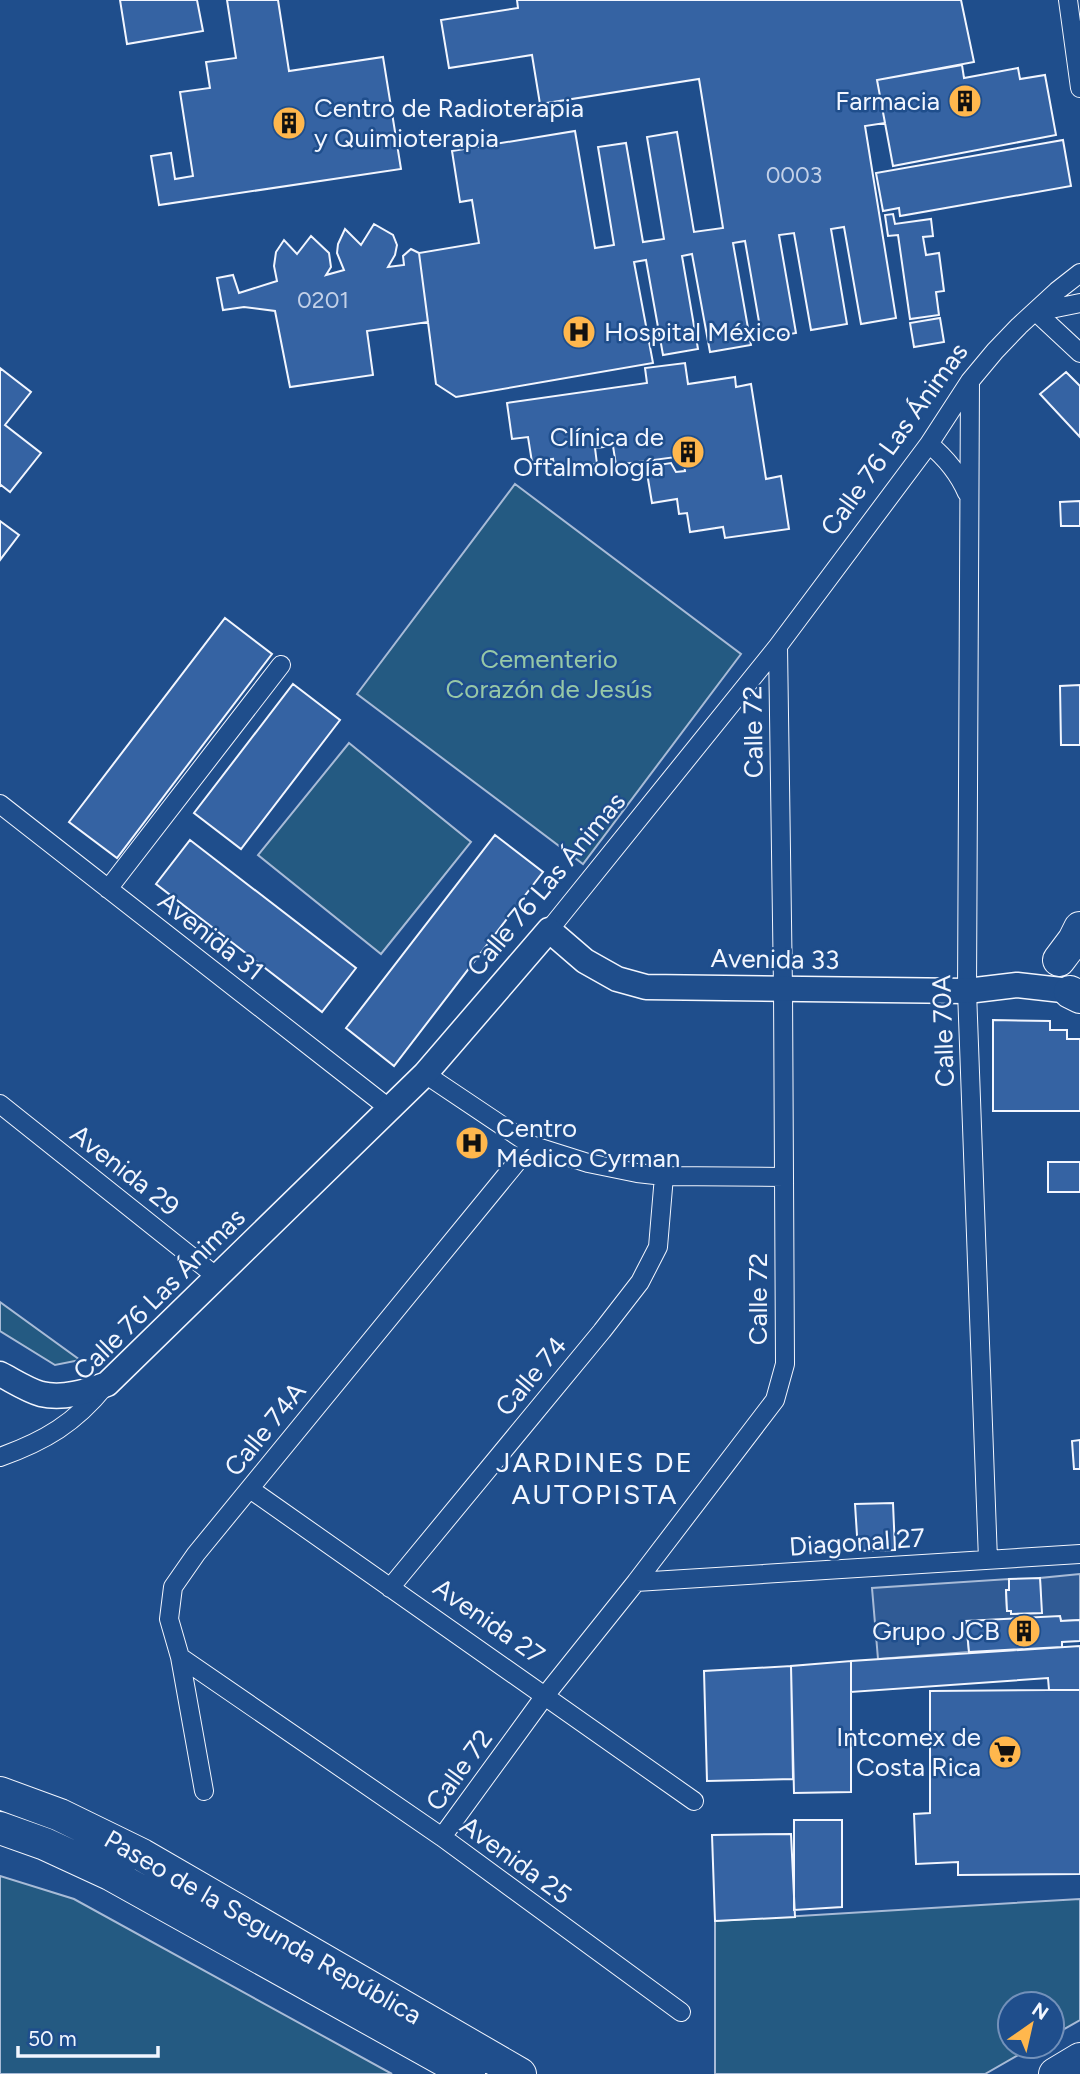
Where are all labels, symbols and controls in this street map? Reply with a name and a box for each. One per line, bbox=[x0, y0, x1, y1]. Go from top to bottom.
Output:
building icon: Farmacia bbox=[946, 82, 984, 120]
place label: Farmacia bbox=[835, 85, 940, 117]
place label: Centro de Radioterapia y Quimioterapia bbox=[314, 92, 584, 154]
building icon: Centro de Radioterapia y Quimioterapia bbox=[270, 104, 308, 142]
house number: 0003 bbox=[766, 161, 822, 189]
house number: 0201 bbox=[297, 286, 349, 314]
hospital icon: Hospital México bbox=[560, 313, 598, 351]
place label: Hospital México bbox=[604, 316, 791, 348]
street label: Calle 76 Las Ánimas bbox=[813, 337, 975, 541]
place label: Clínica de Oftalmología bbox=[513, 421, 664, 483]
building icon: Clínica de Oftalmología bbox=[669, 433, 707, 471]
park label: Cementerio Corazón de Jesús bbox=[446, 643, 652, 705]
street label: Calle 72 bbox=[736, 685, 770, 779]
street label: Calle 76 Las Ánimas bbox=[460, 786, 632, 982]
street label: Avenida 31 bbox=[152, 885, 270, 987]
street label: Avenida 33 bbox=[710, 942, 840, 976]
street label: Calle 70A bbox=[925, 974, 961, 1088]
place label: Centro Médico Cyrman bbox=[496, 1112, 680, 1174]
street label: Avenida 29 bbox=[64, 1118, 186, 1222]
hospital icon: Centro Médico Cyrman bbox=[453, 1124, 491, 1162]
street label: Calle 76 Las Ánimas bbox=[66, 1201, 252, 1387]
street label: Calle 72 bbox=[742, 1253, 774, 1345]
street label: Calle 74 bbox=[488, 1330, 574, 1422]
street label: Calle 74A bbox=[217, 1375, 313, 1483]
district label: JARDINES DE AUTOPISTA bbox=[496, 1445, 694, 1511]
street label: Diagonal 27 bbox=[788, 1521, 926, 1563]
street label: Avenida 27 bbox=[427, 1571, 551, 1671]
building icon: Grupo JCB bbox=[1005, 1612, 1043, 1650]
place label: Grupo JCB bbox=[872, 1615, 1000, 1647]
place label: Intcomex de Costa Rica bbox=[836, 1721, 981, 1783]
street label: Calle 72 bbox=[419, 1723, 499, 1817]
supermarket icon: Intcomex de Costa Rica bbox=[986, 1733, 1024, 1771]
street label: Avenida 25 bbox=[454, 1809, 578, 1911]
street label: Paseo de la Segunda República bbox=[99, 1823, 427, 2031]
north arrow bbox=[996, 1990, 1066, 2060]
text: N bbox=[1028, 1998, 1053, 2025]
scale bar bbox=[18, 2014, 158, 2058]
text: 50 m bbox=[28, 2026, 77, 2051]

